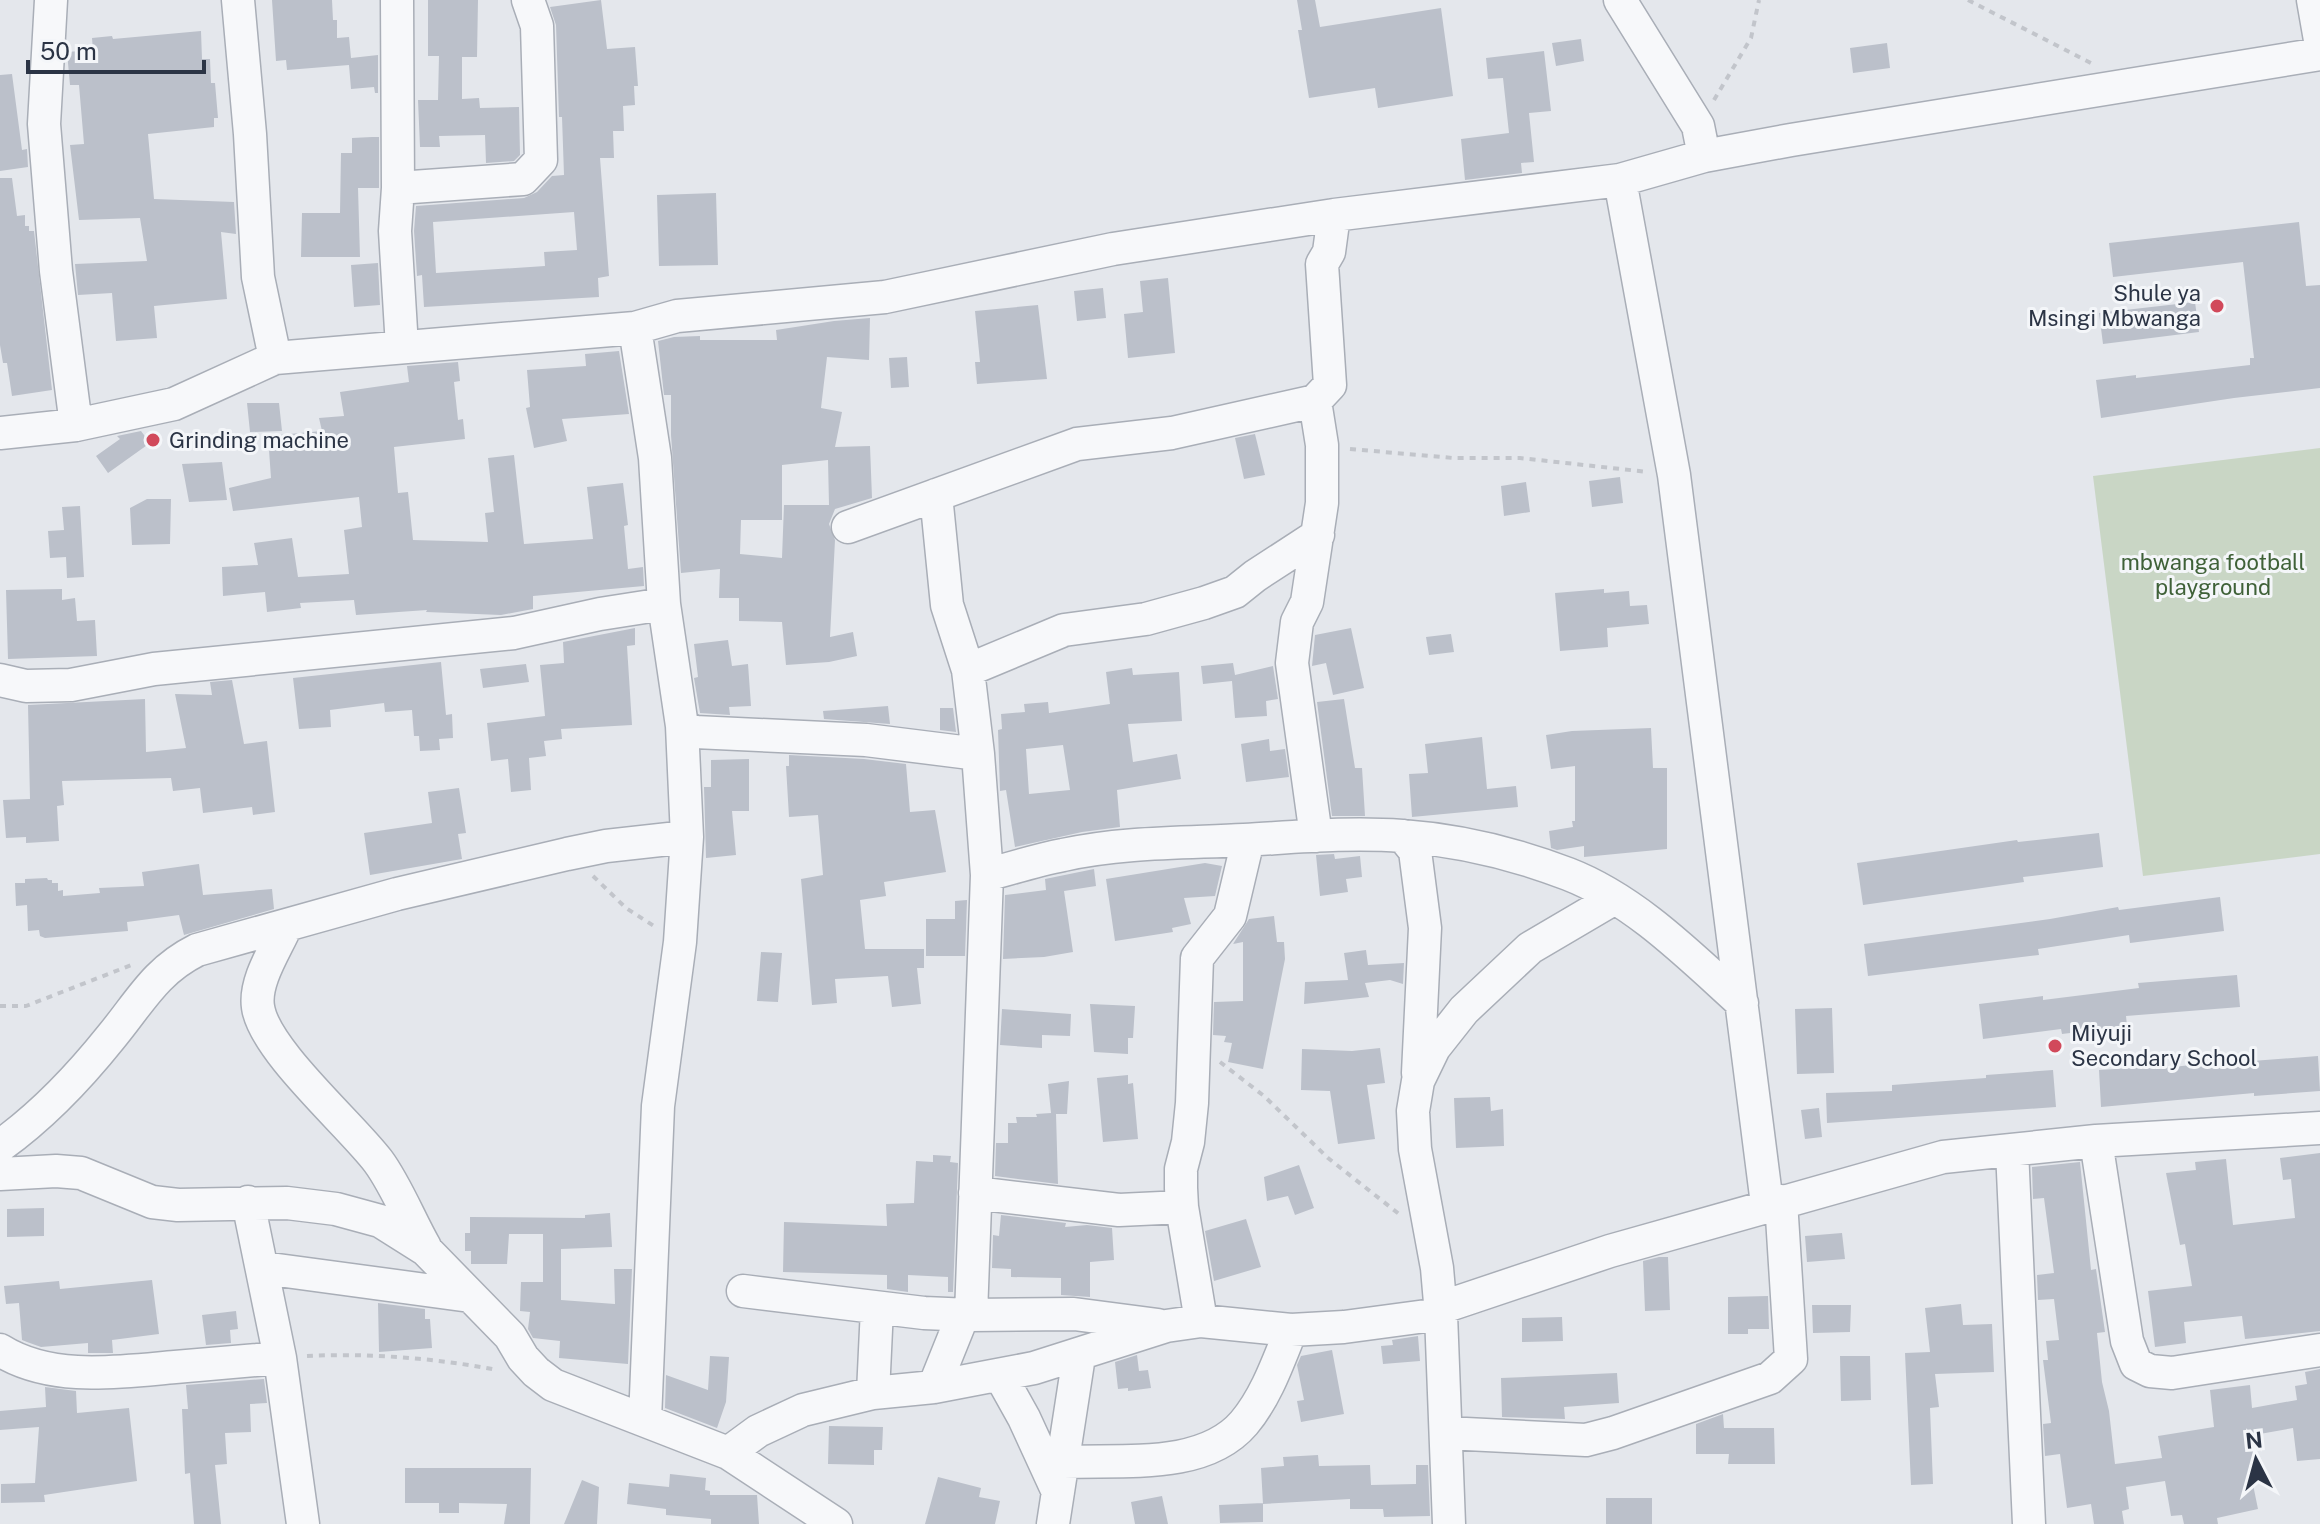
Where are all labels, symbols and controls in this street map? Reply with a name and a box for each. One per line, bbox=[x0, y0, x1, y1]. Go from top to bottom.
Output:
scale bar bbox=[28, 24, 204, 74]
text: 50 m bbox=[40, 37, 97, 65]
place label: Shule ya Msingi Mbwanga bbox=[2028, 280, 2201, 331]
marker: Shule ya Msingi Mbwanga bbox=[2208, 297, 2226, 315]
place label: Grinding machine bbox=[169, 427, 349, 453]
marker: Grinding machine bbox=[144, 431, 162, 449]
park label: mbwanga football playground bbox=[2121, 549, 2305, 600]
place label: Miyuji Secondary School bbox=[2071, 1020, 2257, 1071]
marker: Miyuji Secondary School bbox=[2046, 1037, 2064, 1055]
north arrow bbox=[2216, 1420, 2296, 1500]
text: N bbox=[2244, 1426, 2264, 1454]

